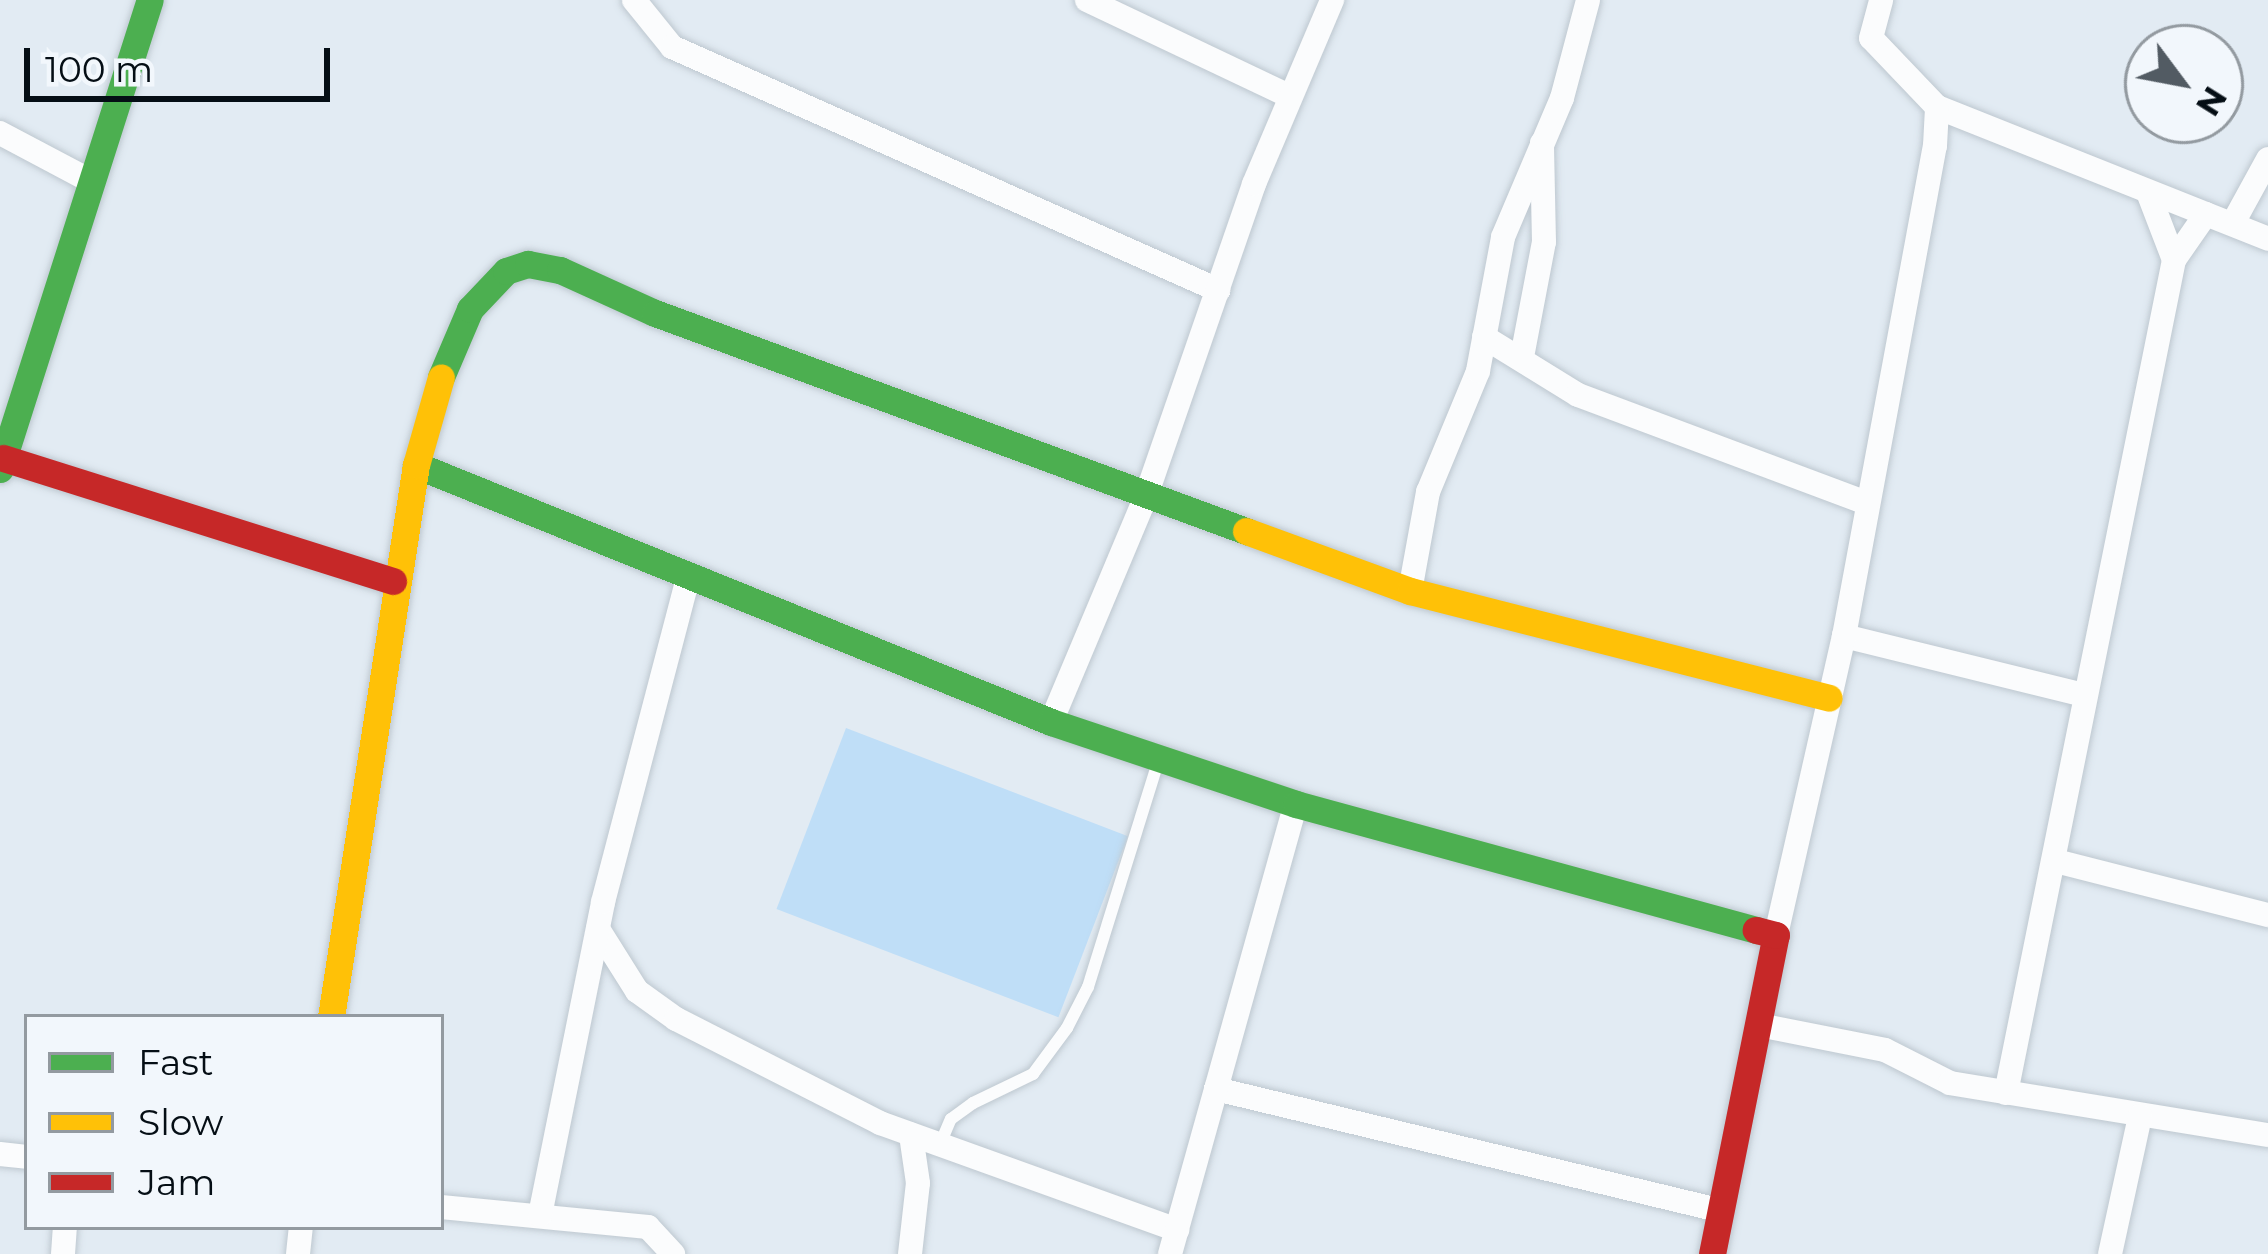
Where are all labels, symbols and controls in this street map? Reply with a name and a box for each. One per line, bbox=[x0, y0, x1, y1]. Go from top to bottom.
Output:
scale bar bbox=[30, 24, 336, 98]
north arrow bbox=[2124, 24, 2244, 144]
text: 100 m bbox=[45, 47, 153, 91]
text: N bbox=[2188, 80, 2236, 123]
legend bbox=[24, 1014, 444, 1230]
text: Fast bbox=[138, 1040, 213, 1084]
text: Slow bbox=[138, 1100, 224, 1144]
text: Jam bbox=[138, 1160, 215, 1204]

